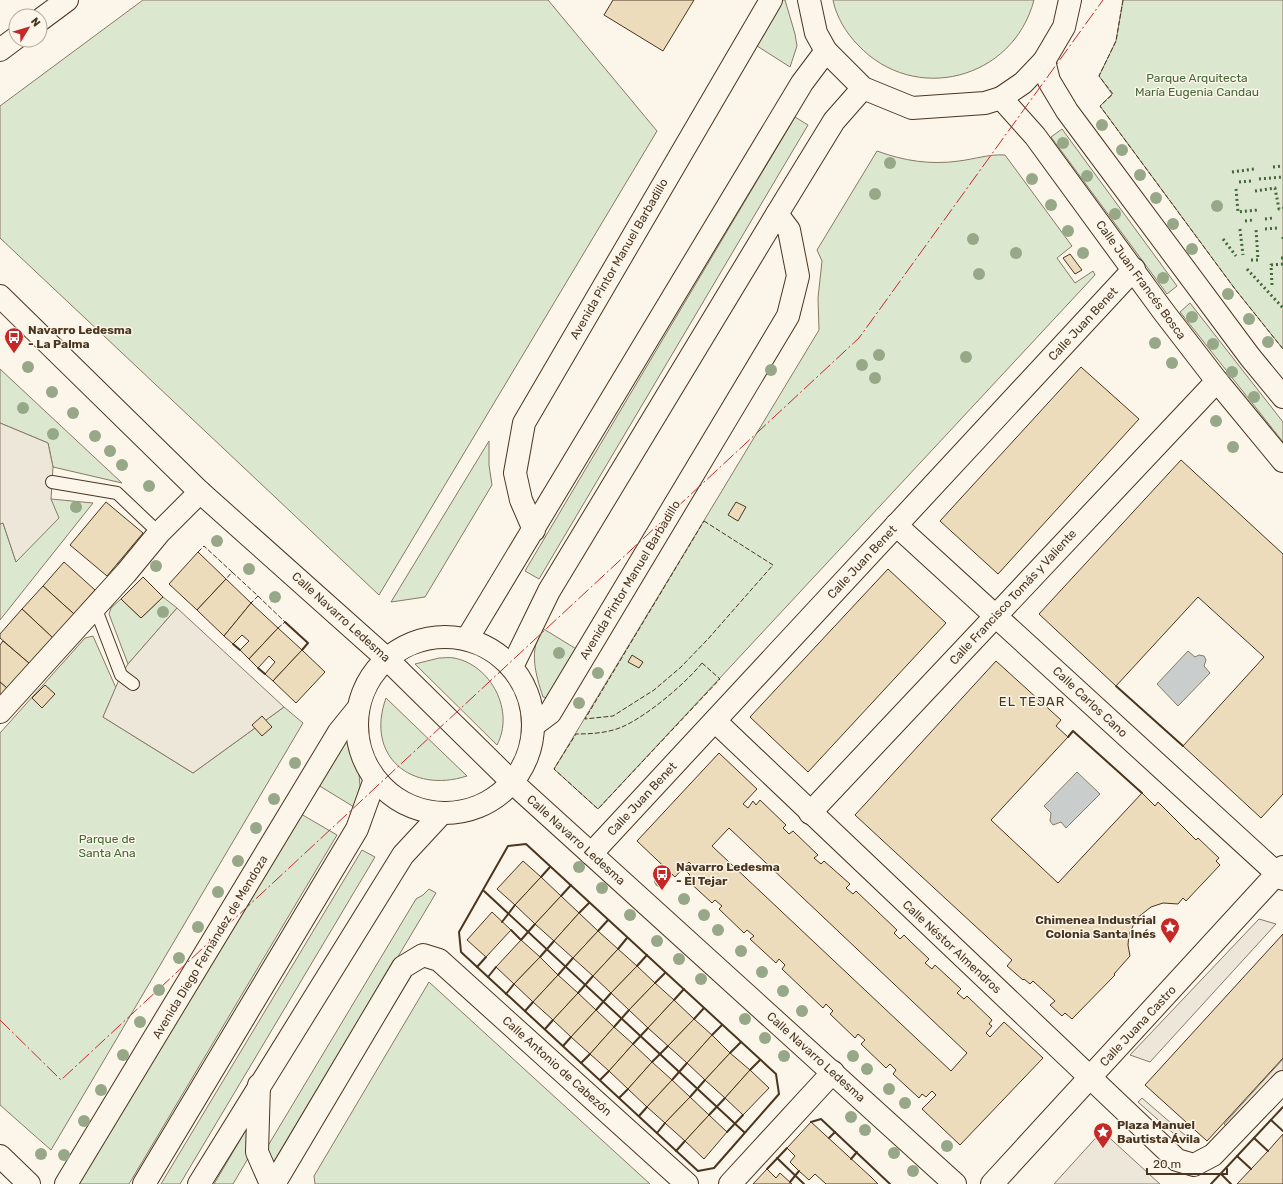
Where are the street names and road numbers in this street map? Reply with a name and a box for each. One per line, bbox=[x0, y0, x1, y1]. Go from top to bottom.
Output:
street label: Avenida Pintor Manuel Barbadillo bbox=[567, 176, 671, 342]
street label: Calle Juan Francés Bosca bbox=[1093, 218, 1189, 342]
street label: Calle Juan Benet bbox=[1045, 284, 1121, 364]
street label: Avenida Pintor Manuel Barbadillo bbox=[577, 498, 683, 662]
street label: Calle Juan Benet bbox=[824, 522, 900, 602]
street label: Calle Francisco Tomás y Valiente bbox=[947, 526, 1080, 667]
street label: Calle Navarro Ledesma bbox=[289, 569, 393, 665]
street label: Calle Carlos Cano bbox=[1050, 664, 1130, 740]
street label: Calle Juan Benet bbox=[604, 759, 680, 839]
street label: Calle Navarro Ledesma bbox=[524, 792, 628, 888]
street label: Avenida Diego Fernández de Mendoza bbox=[149, 853, 271, 1041]
street label: Calle Néstor Almendros bbox=[900, 898, 1004, 996]
street label: Calle Juana Castro bbox=[1097, 983, 1179, 1069]
street label: Calle Navarro Ledesma bbox=[764, 1009, 868, 1105]
street label: Calle Antonio de Cabezón bbox=[500, 1013, 614, 1119]

